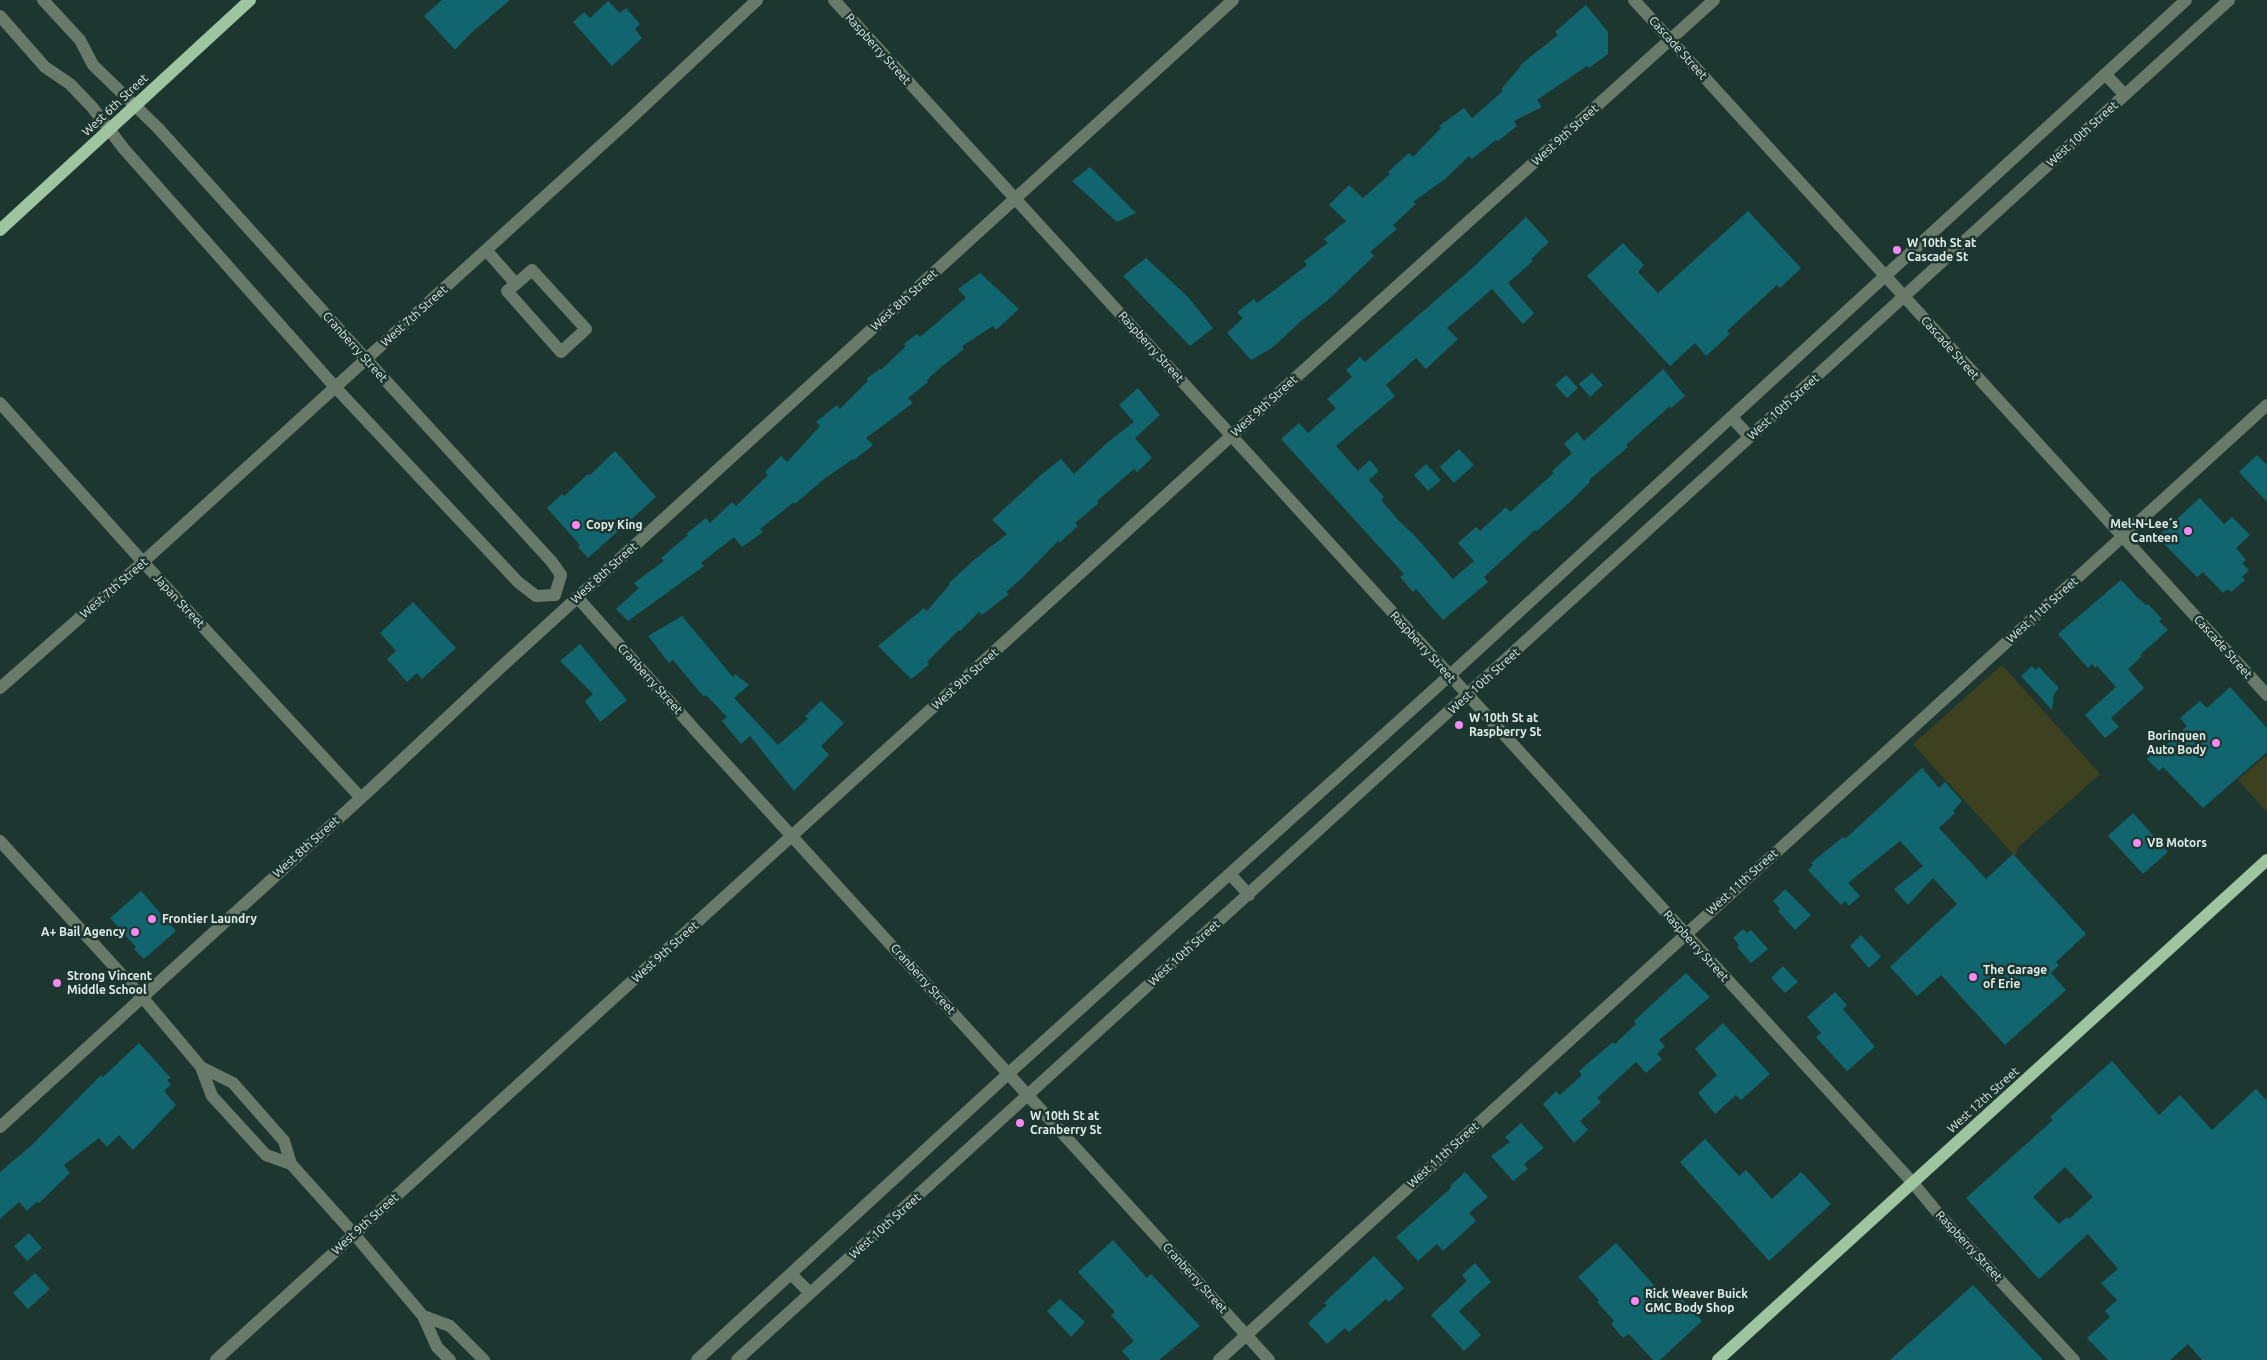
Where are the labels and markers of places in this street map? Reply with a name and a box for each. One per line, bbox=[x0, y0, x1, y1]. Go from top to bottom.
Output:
place label: W 10th St at Cascade St bbox=[1907, 236, 1976, 264]
marker: W 10th St at Cascade St bbox=[1891, 244, 1903, 256]
place label: Mel-N-Lee´s Canteen bbox=[2110, 517, 2178, 545]
place label: Copy King bbox=[586, 518, 643, 532]
marker: Copy King bbox=[570, 519, 582, 531]
marker: Mel-N-Lee´s Canteen bbox=[2182, 525, 2194, 537]
place label: W 10th St at Raspberry St bbox=[1469, 711, 1542, 739]
marker: W 10th St at Raspberry St bbox=[1453, 719, 1465, 731]
place label: Borinquen Auto Body bbox=[2147, 729, 2206, 757]
marker: Borinquen Auto Body bbox=[2210, 737, 2222, 749]
place label: VB Motors bbox=[2147, 836, 2207, 850]
marker: VB Motors bbox=[2131, 837, 2143, 849]
place label: Frontier Laundry bbox=[162, 912, 257, 926]
marker: Frontier Laundry bbox=[146, 913, 158, 925]
place label: A+ Bail Agency bbox=[41, 925, 125, 939]
marker: A+ Bail Agency bbox=[129, 926, 141, 938]
place label: The Garage of Erie bbox=[1983, 963, 2047, 991]
place label: Strong Vincent Middle School bbox=[67, 969, 152, 997]
marker: The Garage of Erie bbox=[1967, 971, 1979, 983]
marker: Strong Vincent Middle School bbox=[51, 977, 63, 989]
place label: W 10th St at Cranberry St bbox=[1030, 1109, 1102, 1137]
marker: W 10th St at Cranberry St bbox=[1014, 1117, 1026, 1129]
place label: Rick Weaver Buick GMC Body Shop bbox=[1645, 1287, 1748, 1315]
marker: Rick Weaver Buick GMC Body Shop bbox=[1629, 1295, 1641, 1307]

